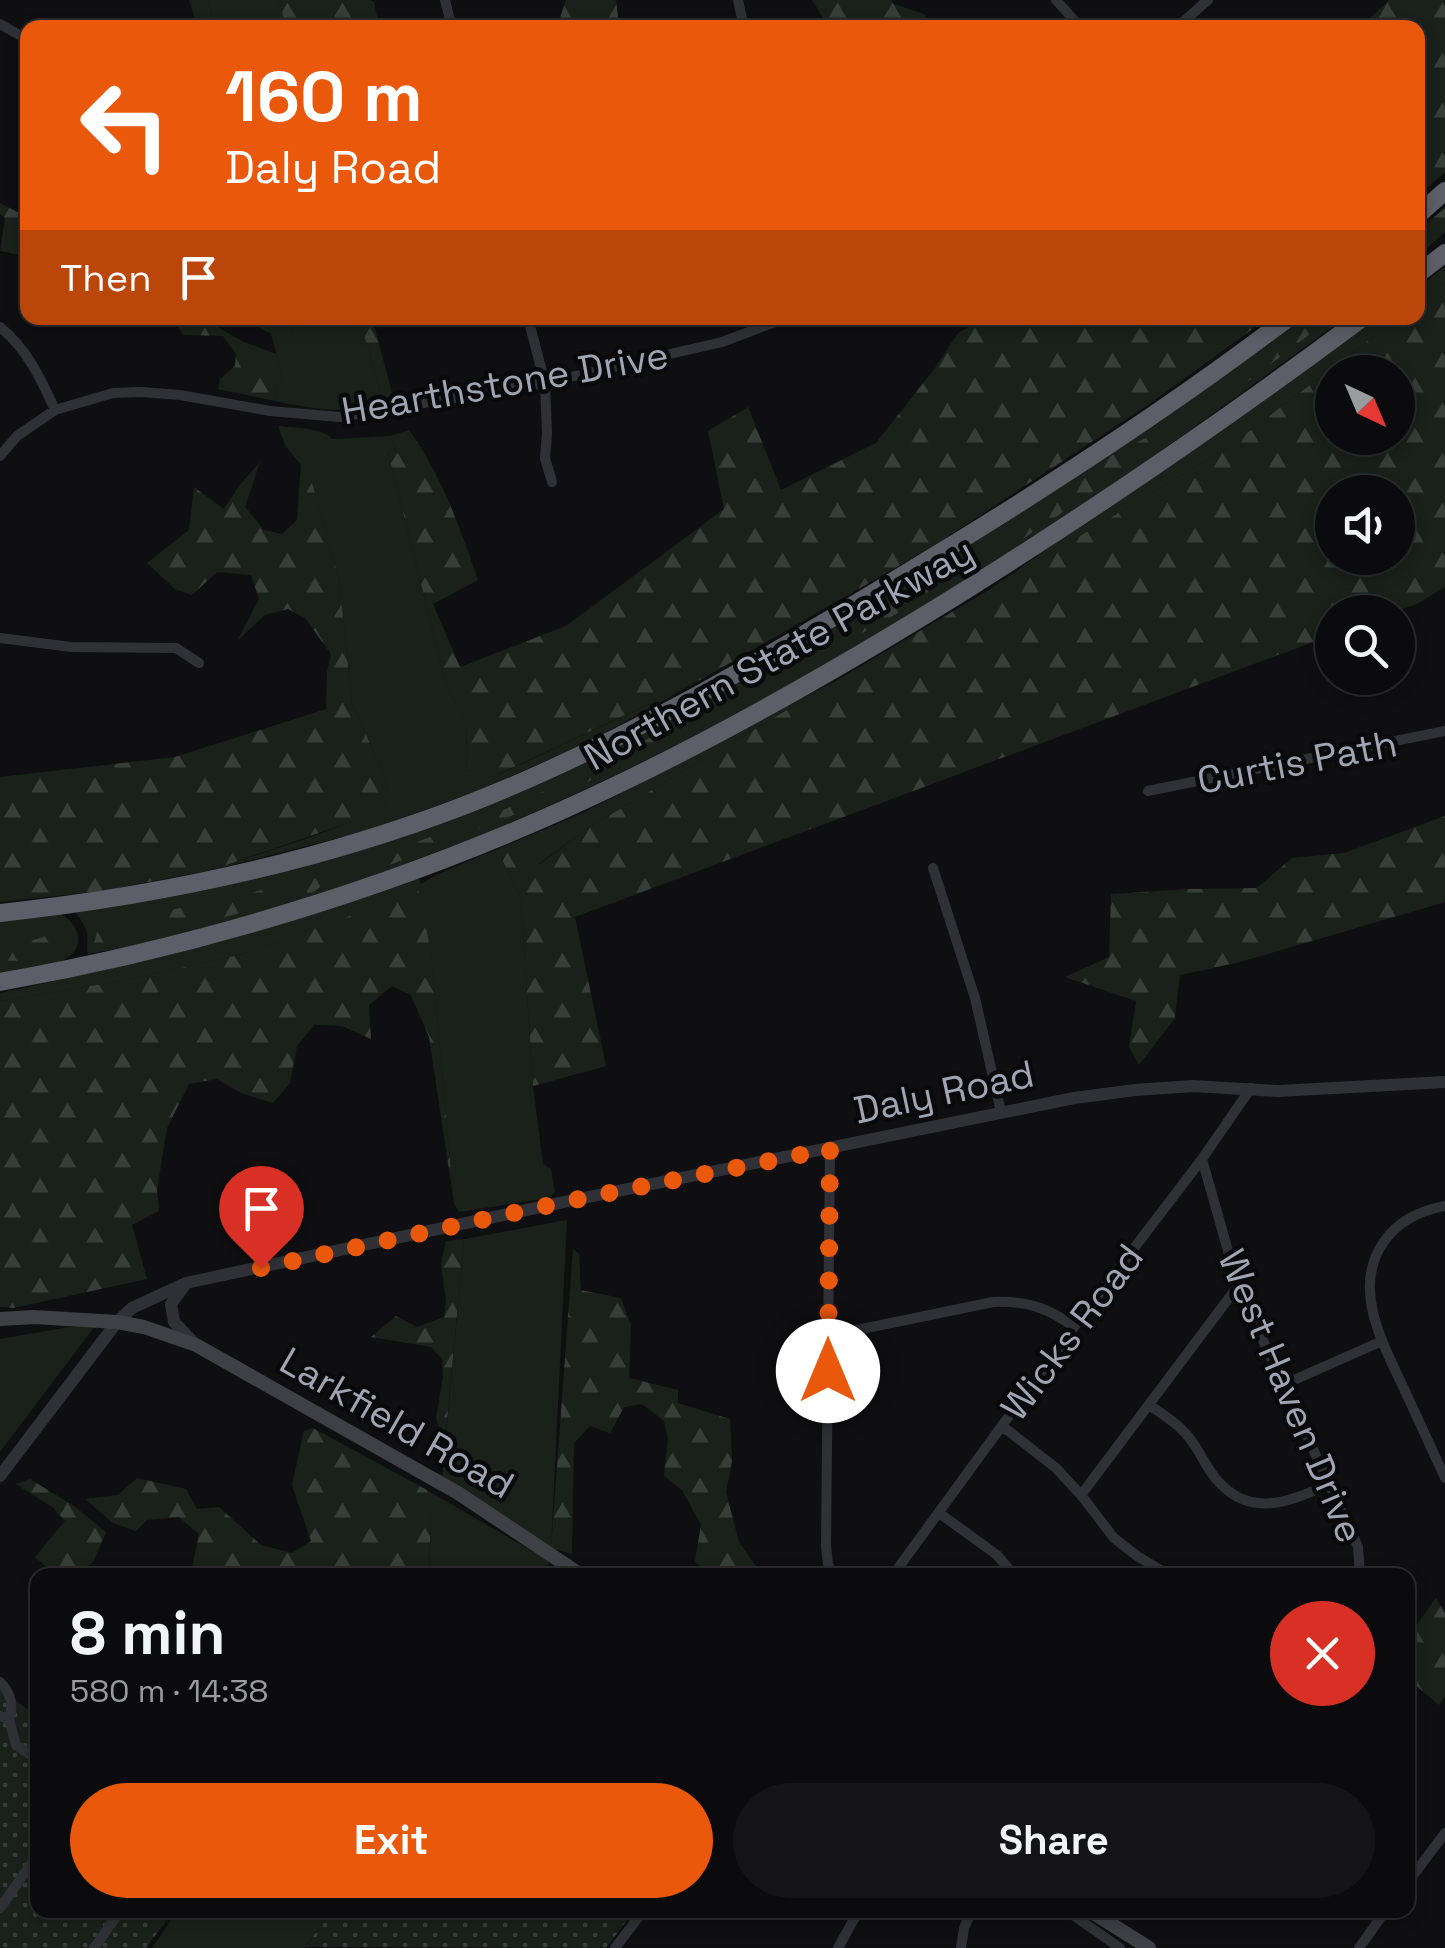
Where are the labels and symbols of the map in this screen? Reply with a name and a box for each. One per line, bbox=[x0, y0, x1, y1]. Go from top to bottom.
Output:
street label: Hearthstone Drive bbox=[338, 331, 672, 435]
north arrow bbox=[1315, 355, 1415, 455]
street label: Northern State Parkway bbox=[576, 527, 982, 781]
street label: Curtis Path bbox=[1193, 719, 1401, 805]
street label: Daly Road bbox=[850, 1050, 1038, 1134]
pin bbox=[219, 1166, 304, 1269]
street label: Wicks Road bbox=[990, 1234, 1154, 1430]
street label: West Haven Drive bbox=[1208, 1242, 1374, 1550]
position arrow bbox=[776, 1319, 880, 1423]
street label: Larkfield Road bbox=[272, 1337, 522, 1509]

